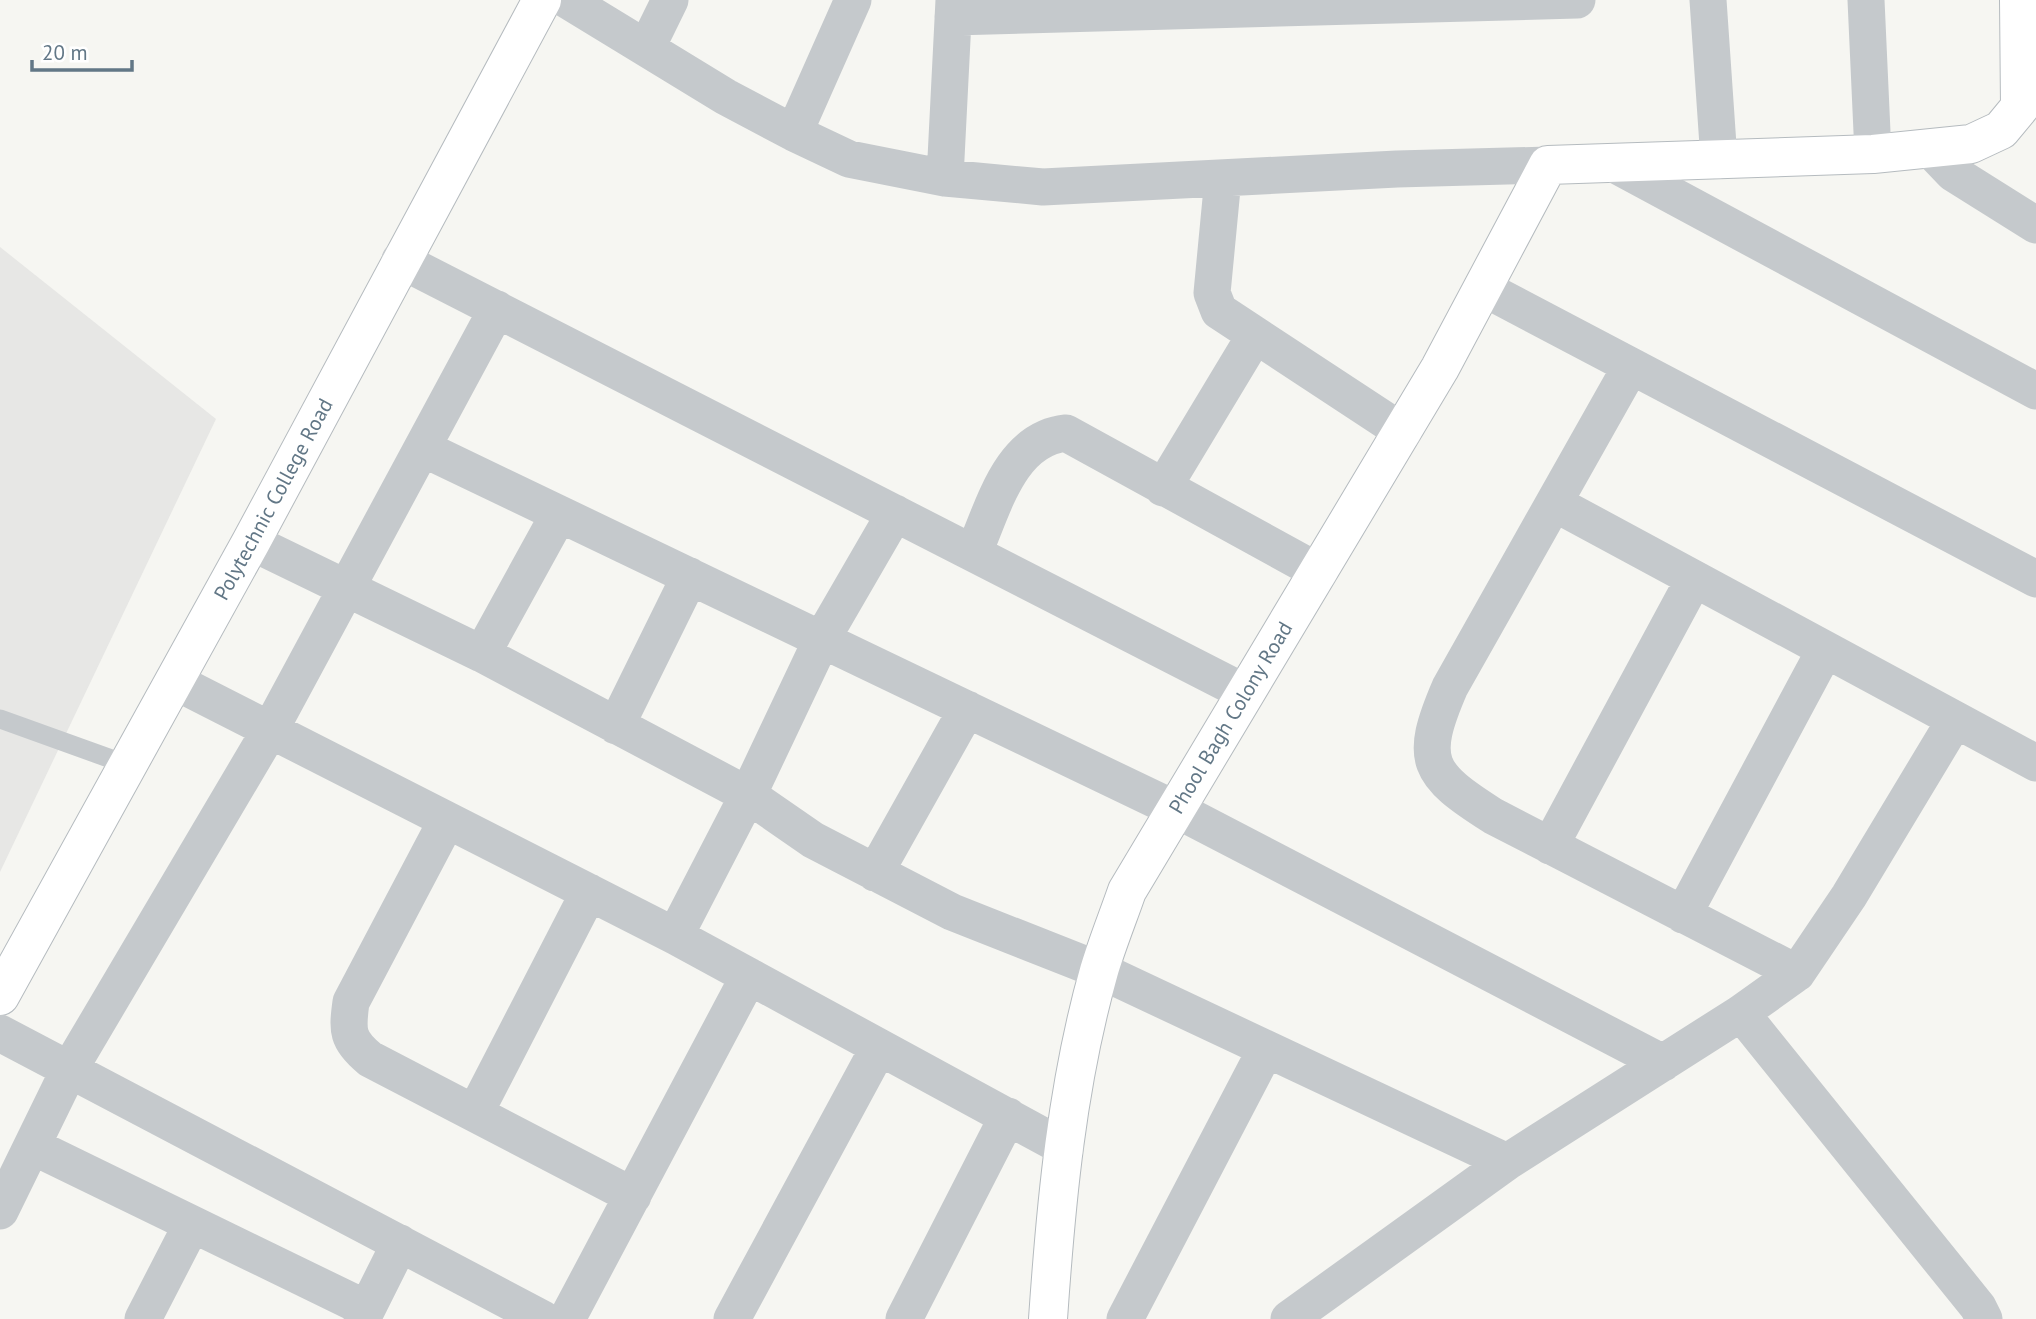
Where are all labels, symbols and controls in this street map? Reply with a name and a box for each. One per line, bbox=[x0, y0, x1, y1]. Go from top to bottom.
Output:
scale bar bbox=[32, 28, 131, 72]
text: 20 m bbox=[42, 39, 88, 66]
street label: Polytechnic College Road bbox=[208, 394, 339, 605]
street label: Phool Bagh Colony Road bbox=[1162, 617, 1298, 818]

